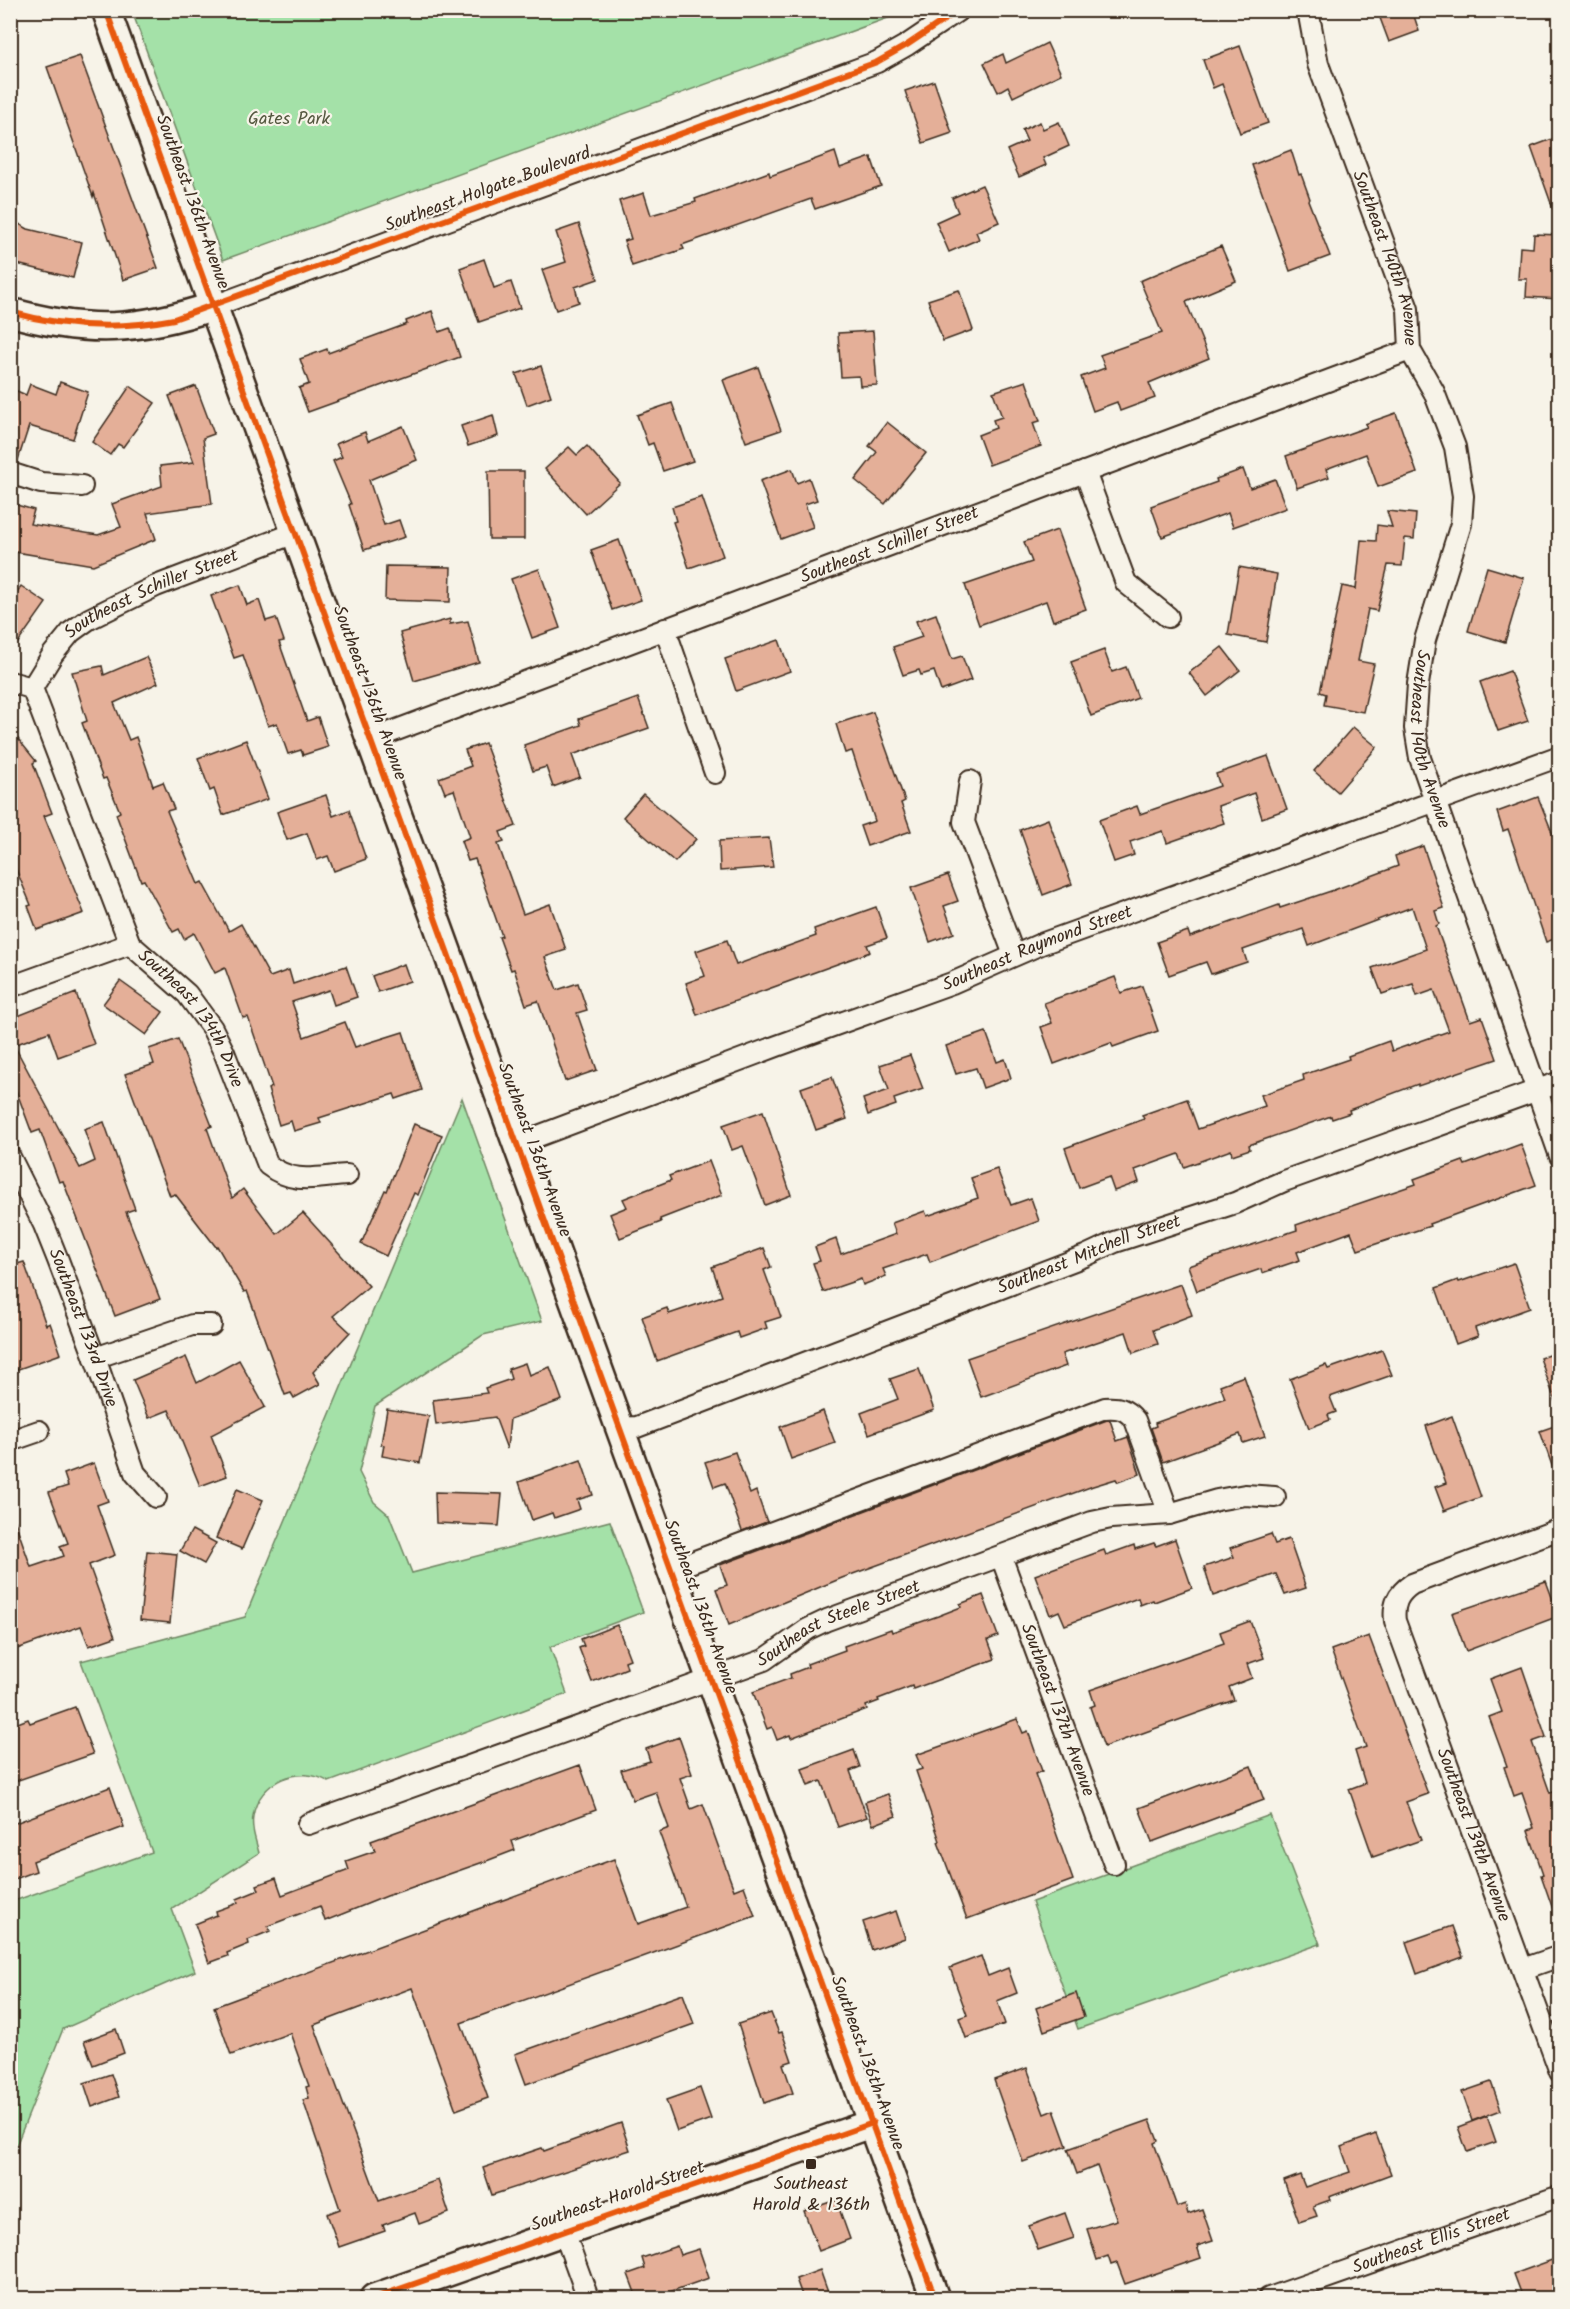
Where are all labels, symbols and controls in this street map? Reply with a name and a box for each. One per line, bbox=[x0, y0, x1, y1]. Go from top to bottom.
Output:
park label: Gates Park bbox=[248, 105, 331, 134]
street label: Southeast 136th Avenue bbox=[147, 111, 237, 293]
street label: Southeast Holgate Boulevard bbox=[381, 139, 596, 241]
street label: Southeast 140th Avenue bbox=[1344, 167, 1424, 346]
street label: Southeast Schiller Street bbox=[796, 498, 984, 592]
street label: Southeast Schiller Street bbox=[57, 541, 244, 645]
street label: Southeast 136th Avenue bbox=[324, 602, 414, 784]
street label: Southeast 140th Avenue bbox=[1400, 648, 1458, 833]
street label: Southeast Raymond Street bbox=[938, 897, 1138, 1000]
street label: Southeast 134th Drive bbox=[131, 942, 251, 1092]
street label: Southeast 136th Avenue bbox=[489, 1059, 579, 1241]
street label: Southeast Mitchell Street bbox=[993, 1207, 1186, 1303]
street label: Southeast 133rd Drive bbox=[40, 1244, 126, 1411]
street label: Southeast 136th Avenue bbox=[655, 1516, 745, 1698]
street label: Southeast Steele Street bbox=[753, 1572, 925, 1676]
street label: Southeast 137th Avenue bbox=[1012, 1619, 1103, 1801]
street label: Southeast 139th Avenue bbox=[1428, 1744, 1518, 1926]
street label: Southeast 136th Avenue bbox=[822, 1972, 912, 2154]
street label: Southeast Harold Street bbox=[527, 2153, 710, 2240]
marker: Southeast Harold & 136th bbox=[804, 2157, 818, 2171]
place label: Southeast Harold & 136th bbox=[752, 2170, 870, 2220]
street label: Southeast Ellis Street bbox=[1348, 2200, 1515, 2282]

